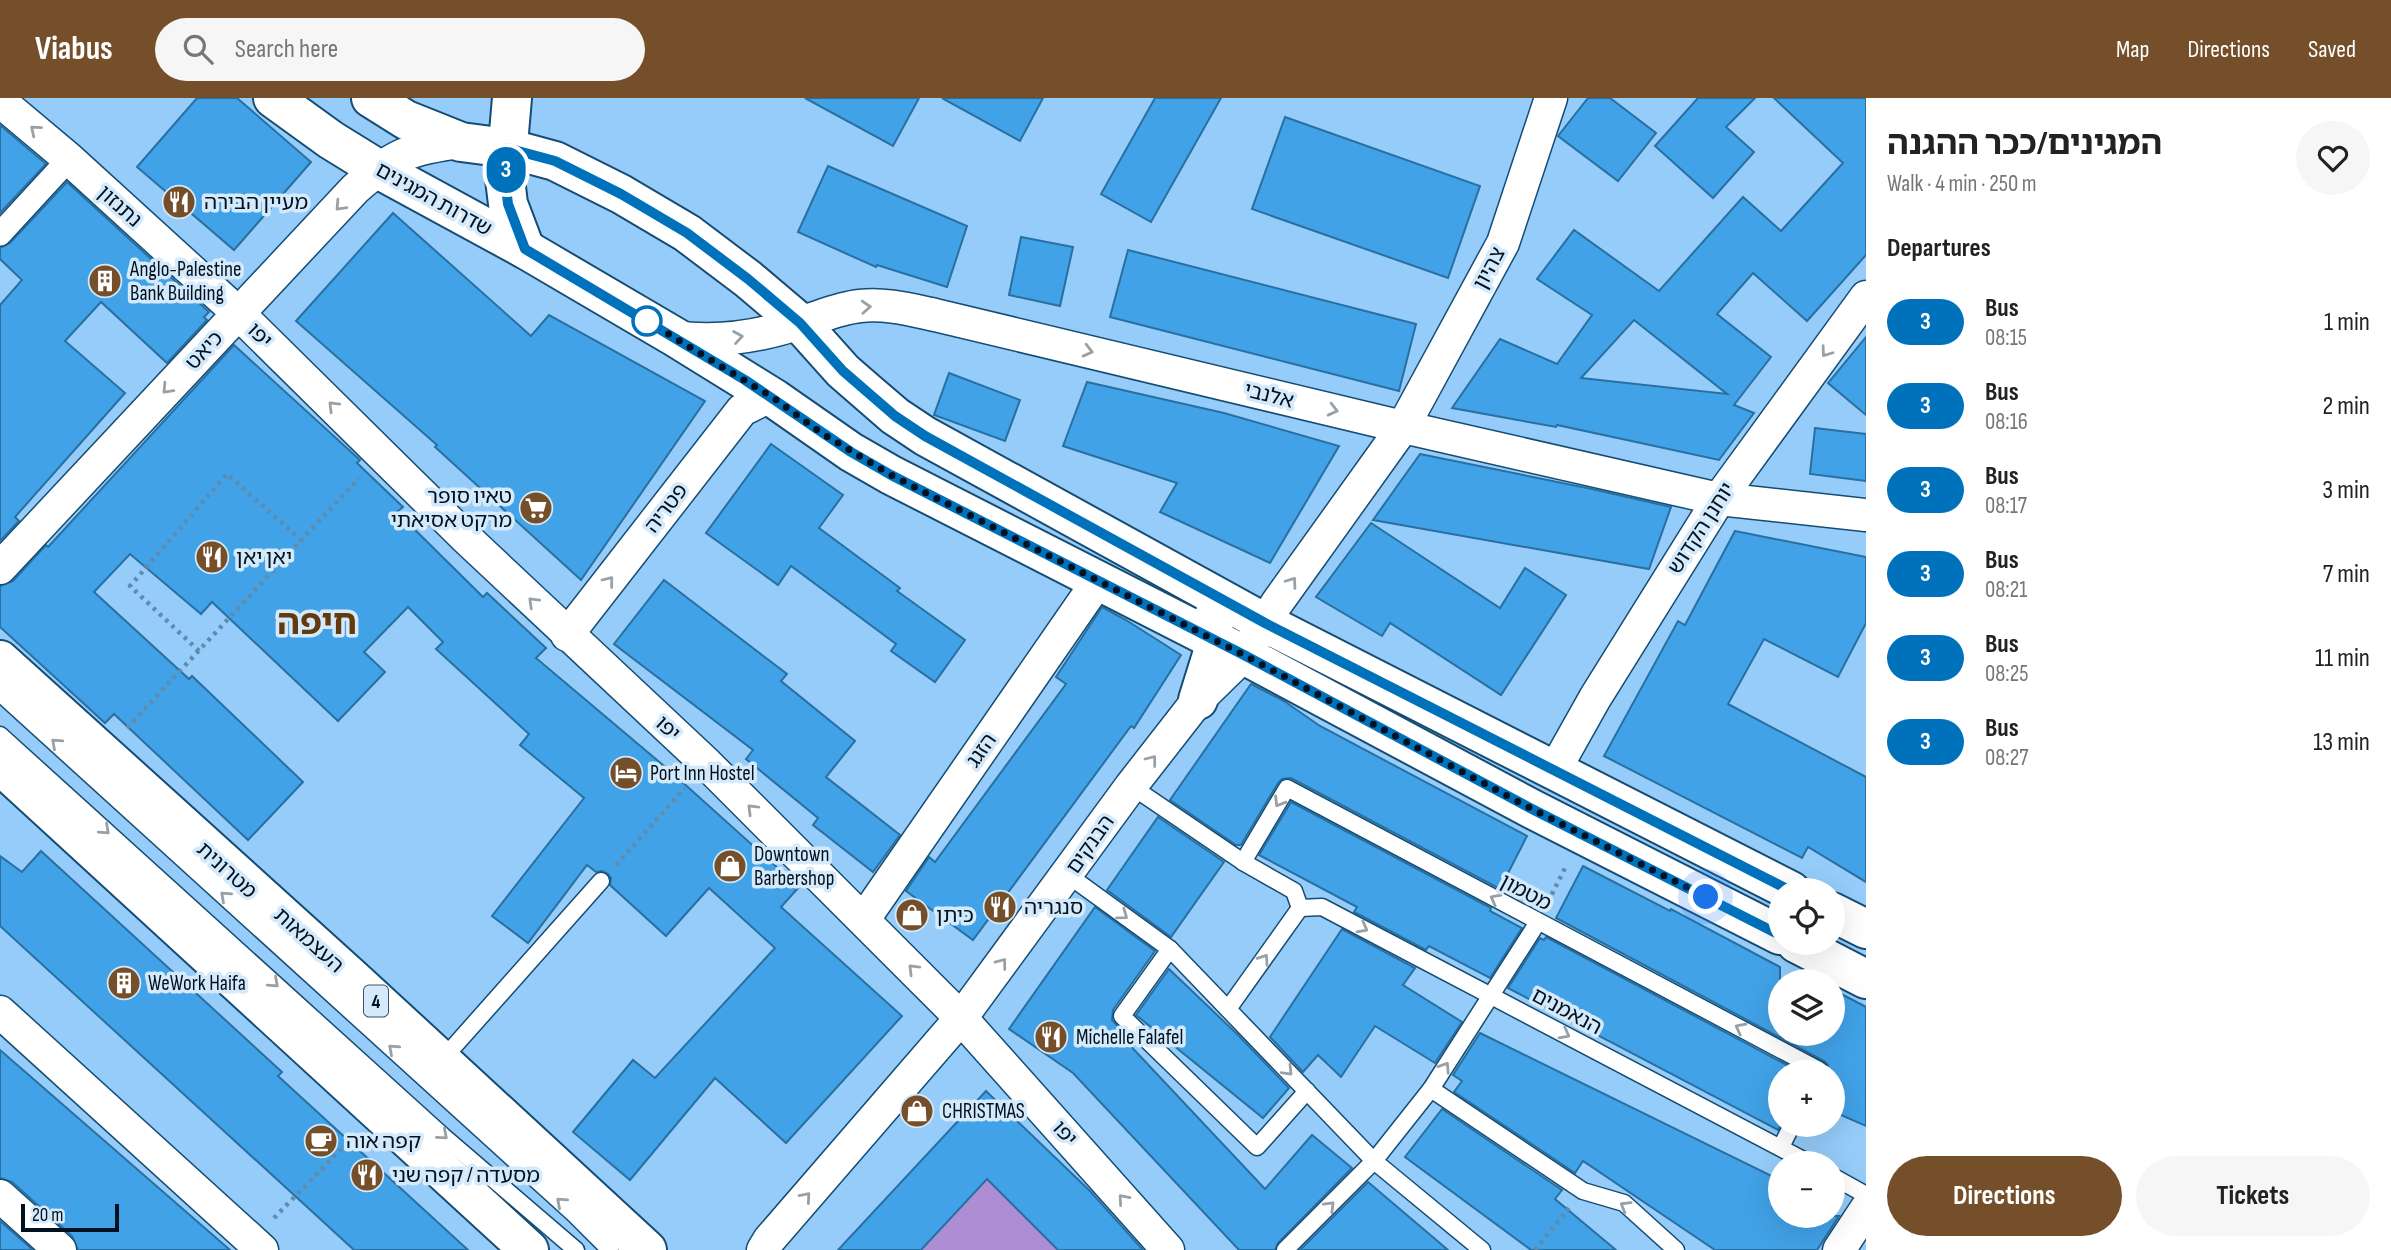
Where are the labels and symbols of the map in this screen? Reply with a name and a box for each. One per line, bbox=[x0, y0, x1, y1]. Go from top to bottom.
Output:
one-way arrow bbox=[30, 126, 43, 138]
line badge: 3 bbox=[483, 147, 529, 193]
street label: שדרות המגינים bbox=[371, 157, 496, 242]
street label: נתנזון bbox=[93, 180, 147, 233]
restaurant icon: מעיין הבירה bbox=[160, 183, 198, 221]
place label: מעיין הבירה bbox=[204, 190, 308, 215]
one-way arrow bbox=[335, 198, 348, 211]
street label: צהיון bbox=[1468, 243, 1511, 294]
place label: Anglo-Palestine Bank Building bbox=[129, 257, 241, 306]
building icon: Anglo-Palestine Bank Building bbox=[86, 262, 124, 300]
one-way arrow bbox=[861, 299, 872, 314]
unlabelled marker bbox=[632, 306, 662, 336]
street label: יפו bbox=[242, 318, 277, 353]
street label: כיאט bbox=[180, 326, 228, 375]
one-way arrow bbox=[732, 330, 744, 345]
one-way arrow bbox=[1082, 343, 1094, 358]
one-way arrow bbox=[1822, 344, 1834, 357]
street label: אלנבי bbox=[1241, 377, 1296, 414]
one-way arrow bbox=[163, 381, 176, 394]
one-way arrow bbox=[328, 402, 341, 415]
one-way arrow bbox=[1327, 402, 1339, 417]
street label: יוחנן הקדוש bbox=[1663, 478, 1740, 579]
street label: פטריה bbox=[639, 479, 693, 538]
place label: טאיו סופר מרקט אסיאתי bbox=[391, 484, 512, 533]
supermarket icon: טאיו סופר מרקט אסיאתי bbox=[517, 489, 555, 527]
restaurant icon: יאן יאן bbox=[193, 538, 231, 576]
place label: יאן יאן bbox=[236, 545, 292, 570]
one-way arrow bbox=[601, 576, 614, 588]
one-way arrow bbox=[1284, 577, 1296, 590]
one-way arrow bbox=[528, 598, 541, 611]
district label: חיפה bbox=[277, 602, 357, 645]
street label: יפו bbox=[650, 711, 685, 746]
street label: הזגג bbox=[961, 728, 1002, 772]
one-way arrow bbox=[51, 739, 64, 751]
hotel icon: Port Inn Hostel bbox=[607, 754, 645, 792]
one-way arrow bbox=[1143, 755, 1156, 768]
place label: Port Inn Hostel bbox=[650, 761, 755, 786]
one-way arrow bbox=[1274, 795, 1287, 808]
one-way arrow bbox=[747, 804, 760, 817]
street label: הבנקים bbox=[1061, 810, 1120, 879]
one-way arrow bbox=[97, 822, 110, 835]
street label: מטרונית bbox=[192, 837, 262, 904]
place label: Downtown Barbershop bbox=[754, 842, 834, 891]
shop icon: Downtown Barbershop bbox=[711, 847, 749, 885]
street label: מטמון bbox=[1496, 869, 1556, 916]
your location bbox=[1688, 879, 1723, 914]
restaurant icon: סנגריה bbox=[981, 888, 1019, 926]
one-way arrow bbox=[220, 892, 233, 904]
one-way arrow bbox=[1490, 894, 1503, 907]
place label: סנגריה bbox=[1024, 895, 1083, 920]
shop icon: כיתן bbox=[893, 896, 931, 934]
street label: העצמאות bbox=[269, 903, 349, 978]
place label: כיתן bbox=[936, 903, 974, 928]
one-way arrow bbox=[1116, 907, 1128, 919]
one-way arrow bbox=[1356, 920, 1368, 933]
one-way arrow bbox=[1256, 954, 1268, 967]
one-way arrow bbox=[994, 958, 1007, 971]
building icon: WeWork Haifa bbox=[105, 964, 143, 1002]
one-way arrow bbox=[909, 964, 922, 977]
place label: WeWork Haifa bbox=[148, 971, 246, 996]
one-way arrow bbox=[266, 975, 279, 987]
street label: הנאמנים bbox=[1527, 983, 1606, 1040]
road number: 4 bbox=[364, 986, 388, 1016]
restaurant icon: Michelle Falafel bbox=[1032, 1018, 1070, 1056]
one-way arrow bbox=[1735, 1023, 1747, 1036]
place label: Michelle Falafel bbox=[1076, 1025, 1183, 1050]
one-way arrow bbox=[1558, 1025, 1570, 1039]
one-way arrow bbox=[388, 1045, 401, 1057]
one-way arrow bbox=[1436, 1062, 1449, 1075]
one-way arrow bbox=[1279, 1063, 1292, 1076]
shop icon: CHRISTMAS bbox=[898, 1092, 936, 1130]
place label: CHRISTMAS bbox=[942, 1099, 1025, 1124]
street label: יפו bbox=[1047, 1116, 1082, 1151]
cafe icon: קפה אוה bbox=[302, 1122, 340, 1160]
one-way arrow bbox=[435, 1127, 448, 1140]
place label: קפה אוה bbox=[346, 1129, 421, 1154]
restaurant icon: מסעדה / קפה שני bbox=[348, 1156, 386, 1194]
place label: מסעדה / קפה שני bbox=[392, 1163, 540, 1188]
one-way arrow bbox=[798, 1192, 810, 1205]
one-way arrow bbox=[1119, 1194, 1132, 1207]
one-way arrow bbox=[556, 1198, 569, 1211]
scale bar bbox=[21, 1201, 119, 1233]
one-way arrow bbox=[1322, 1201, 1335, 1214]
one-way arrow bbox=[1619, 1201, 1632, 1214]

